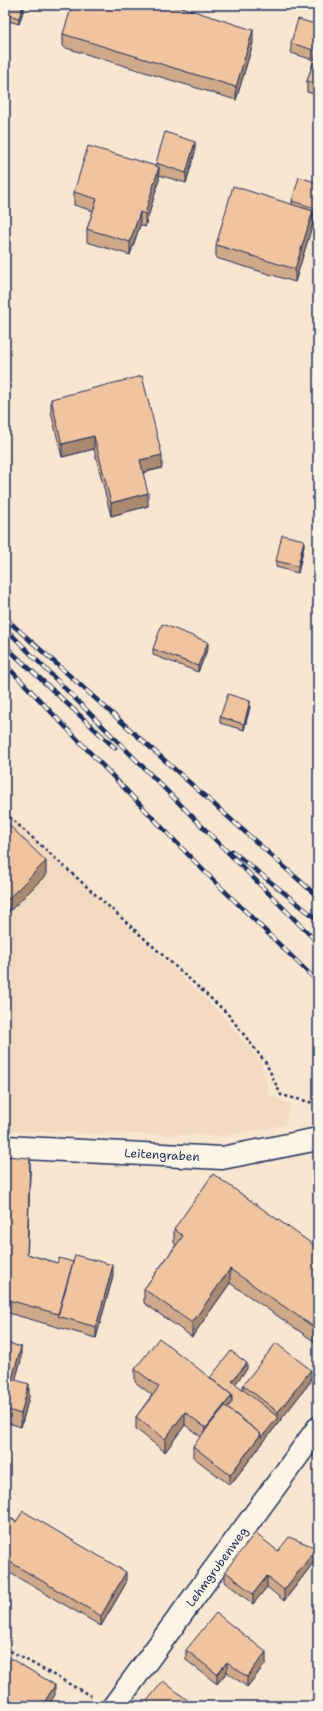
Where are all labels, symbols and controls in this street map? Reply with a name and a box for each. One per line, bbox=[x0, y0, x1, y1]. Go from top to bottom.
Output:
street label: Leitengraben bbox=[124, 1145, 200, 1165]
street label: Lehmgrubenweg bbox=[183, 1524, 251, 1610]

